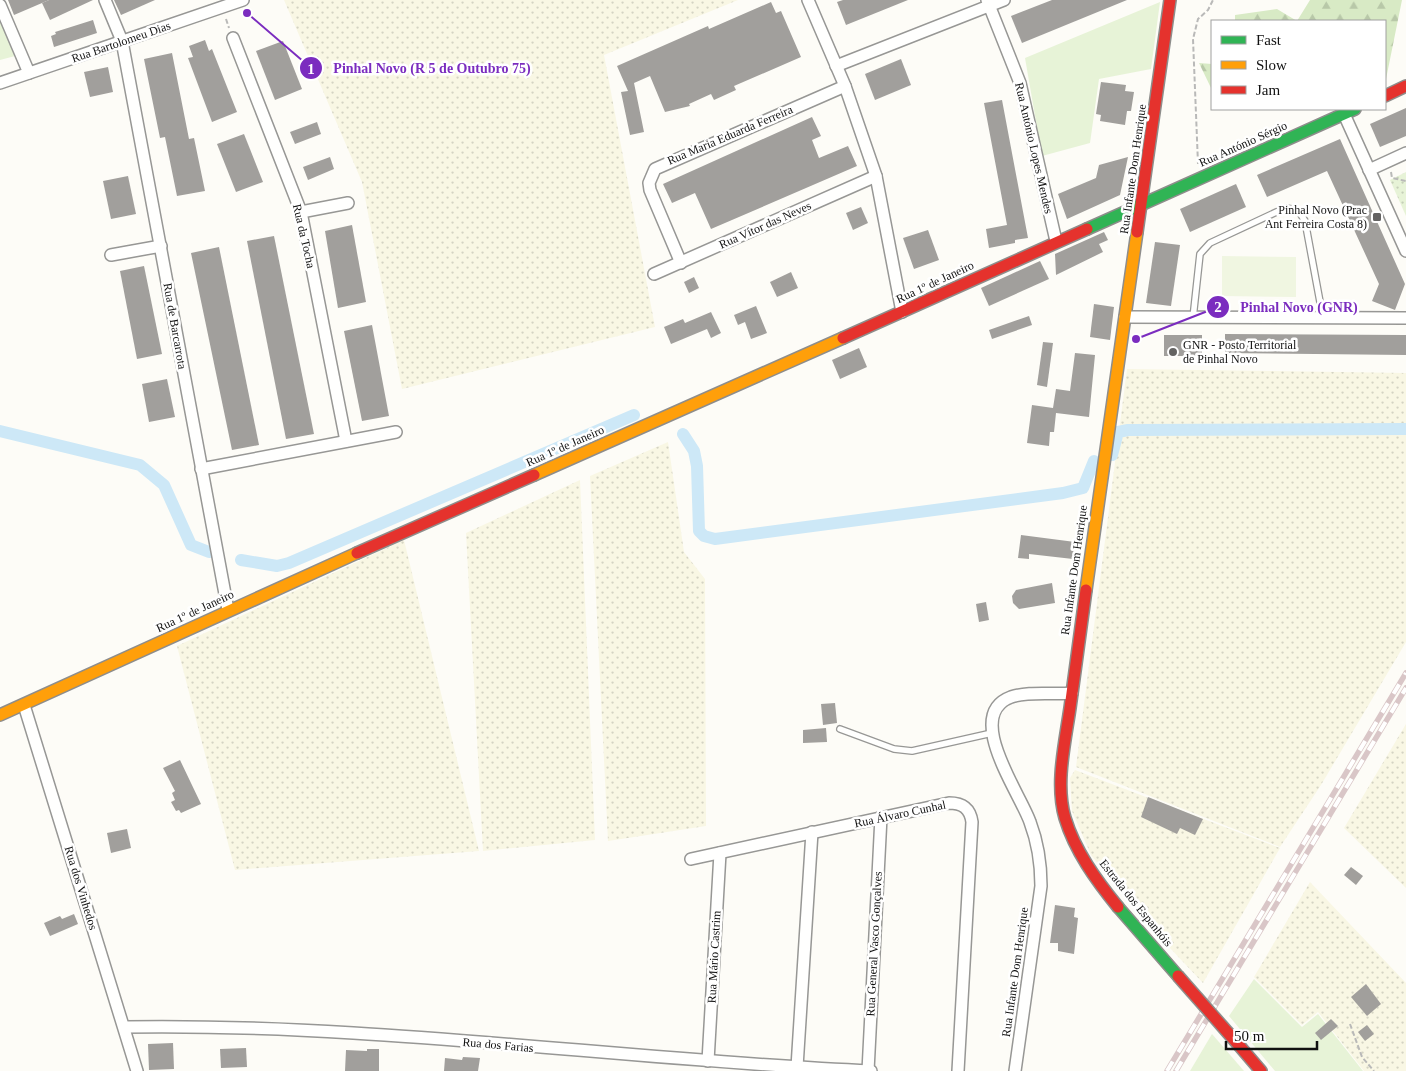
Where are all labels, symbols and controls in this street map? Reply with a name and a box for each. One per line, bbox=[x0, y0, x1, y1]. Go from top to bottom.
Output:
street label: Rua Bartolomeu Dias bbox=[70, 18, 173, 66]
legend bbox=[1211, 20, 1386, 110]
text: Fast bbox=[1256, 32, 1282, 48]
callout: Pinhal Novo (R 5 de Outubro 75) bbox=[298, 54, 541, 83]
text: Slow bbox=[1256, 57, 1287, 73]
text: 1 bbox=[307, 61, 315, 77]
text: Pinhal Novo (R 5 de Outubro 75) bbox=[333, 61, 531, 77]
street label: Rua António Lopes Mendes bbox=[1012, 81, 1056, 215]
text: Jam bbox=[1256, 82, 1280, 98]
street label: Rua Maria Eduarda Ferreira bbox=[665, 102, 795, 168]
street label: Rua Infante Dom Henrique bbox=[1117, 103, 1149, 235]
street label: Rua António Sérgio bbox=[1197, 118, 1289, 170]
street label: Rua Vítor das Neves bbox=[717, 198, 814, 252]
street label: Rua da Tocha bbox=[290, 202, 318, 270]
place label: Pinhal Novo (Prac Ant Ferreira Costa 8) bbox=[1265, 203, 1367, 231]
marker: Pinhal Novo (Prac Ant Ferreira Costa 8) bbox=[1371, 211, 1383, 223]
street label: Rua 1º de Janeiro bbox=[894, 258, 976, 306]
street label: Rua de Barcarrota bbox=[161, 282, 190, 371]
callout: Pinhal Novo (GNR) bbox=[1205, 293, 1368, 322]
text: 2 bbox=[1214, 299, 1222, 315]
text: Pinhal Novo (GNR) bbox=[1240, 300, 1358, 316]
place label: GNR - Posto Territorial de Pinhal Novo bbox=[1183, 338, 1297, 366]
marker: GNR - Posto Territorial de Pinhal Novo bbox=[1167, 346, 1179, 358]
street label: Rua 1º de Janeiro bbox=[524, 423, 606, 469]
street label: Rua Infante Dom Henrique bbox=[1058, 504, 1090, 636]
street label: Rua 1º de Janeiro bbox=[154, 587, 236, 635]
street label: Rua Álvaro Cunhal bbox=[853, 797, 948, 831]
street label: Rua dos Vinhedos bbox=[62, 844, 101, 932]
street label: Estrada dos Espanhóis bbox=[1097, 857, 1176, 950]
street label: Rua General Vasco Gonçalves bbox=[863, 871, 885, 1017]
street label: Rua Infante Dom Henrique bbox=[999, 906, 1031, 1038]
street label: Rua Mário Castrim bbox=[705, 910, 723, 1004]
scale bar bbox=[1226, 1018, 1317, 1050]
text: 50 m bbox=[1234, 1028, 1265, 1044]
street label: Rua dos Farias bbox=[462, 1035, 534, 1055]

